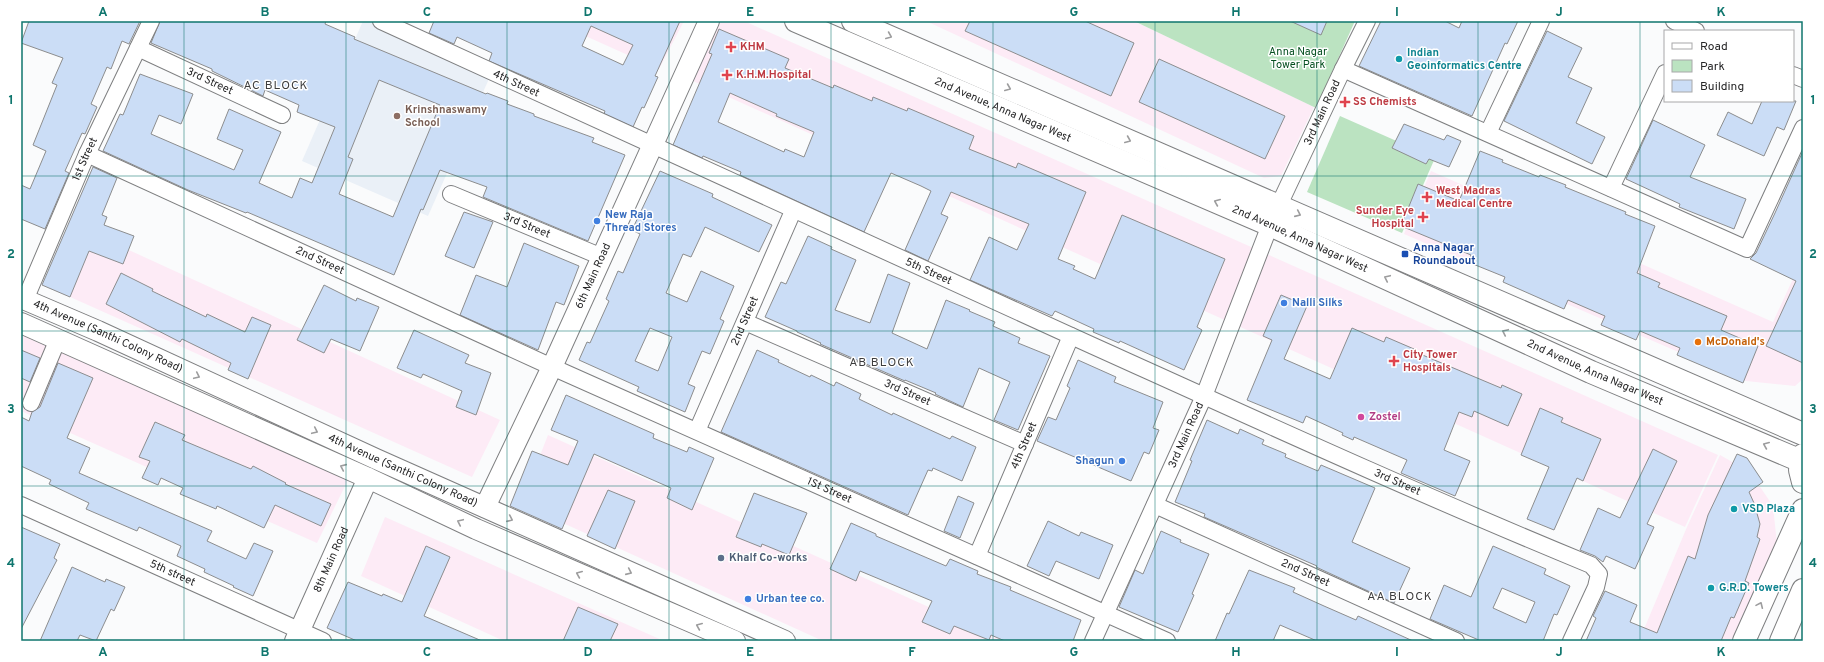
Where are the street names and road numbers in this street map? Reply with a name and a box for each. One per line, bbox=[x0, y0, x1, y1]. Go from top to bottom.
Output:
street label: 3rd Street bbox=[184, 64, 235, 98]
street label: 4th Street bbox=[491, 67, 542, 100]
street label: 2nd Avenue, Anna Nagar West bbox=[932, 74, 1073, 146]
street label: 3rd Main Road bbox=[1301, 78, 1344, 148]
street label: 1st Street bbox=[69, 135, 101, 183]
street label: 2nd Avenue, Anna Nagar West bbox=[1230, 202, 1370, 276]
street label: 3rd Street bbox=[501, 210, 552, 242]
street label: 6th Main Road bbox=[572, 241, 614, 311]
street label: 2nd Street bbox=[293, 243, 346, 278]
street label: 5th Street bbox=[903, 255, 954, 288]
street label: 2nd Street bbox=[728, 294, 762, 348]
street label: 4th Avenue (Santhi Colony Road) bbox=[31, 297, 185, 376]
street label: 2nd Avenue, Anna Nagar West bbox=[1525, 337, 1665, 409]
street label: 3rd Street bbox=[882, 376, 933, 409]
street label: 3rd Main Road bbox=[1165, 400, 1207, 470]
street label: 4th Street bbox=[1008, 420, 1040, 471]
street label: 4th Avenue (Santhi Colony Road) bbox=[326, 431, 480, 510]
street label: 3rd Street bbox=[1372, 466, 1423, 499]
street label: 1St Street bbox=[805, 474, 854, 507]
street label: 8th Main Road bbox=[311, 525, 352, 595]
street label: 2nd Street bbox=[1279, 556, 1332, 590]
street label: 5th street bbox=[147, 557, 197, 590]

